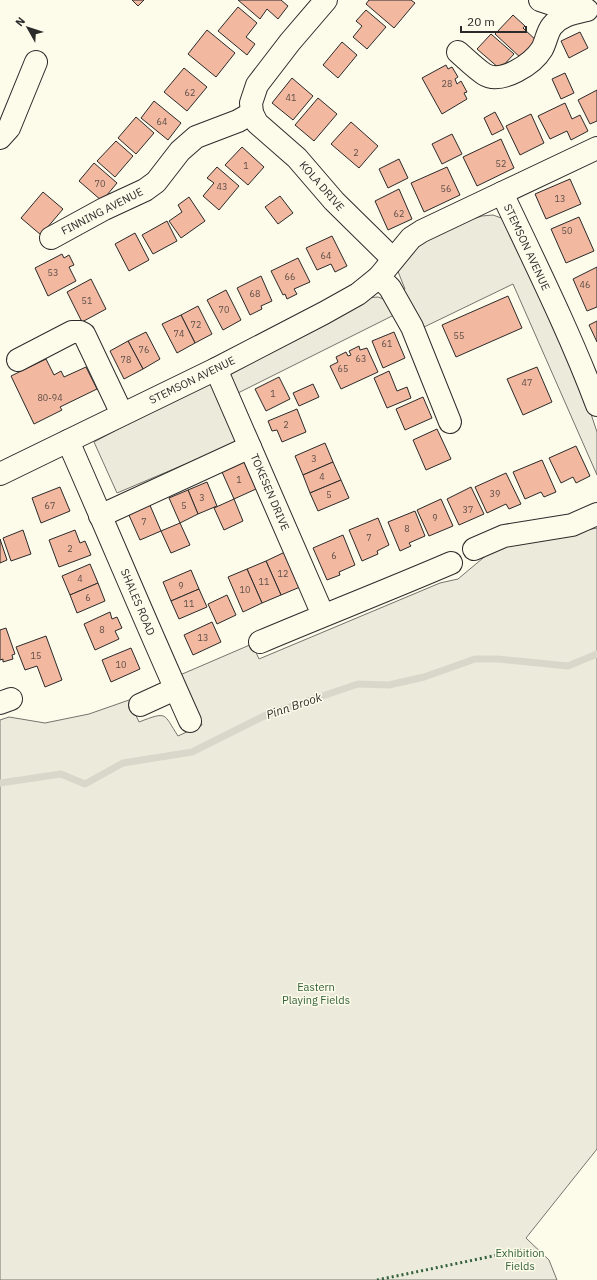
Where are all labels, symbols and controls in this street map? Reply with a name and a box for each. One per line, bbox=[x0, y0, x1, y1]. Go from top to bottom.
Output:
north arrow bbox=[8, 8, 48, 48]
scale bar bbox=[461, 8, 526, 34]
text: N bbox=[12, 14, 28, 29]
text: 20 m bbox=[467, 14, 495, 29]
house number: 28 bbox=[442, 78, 452, 89]
house number: 62 bbox=[185, 87, 195, 98]
house number: 41 bbox=[286, 92, 296, 103]
house number: 64 bbox=[157, 116, 167, 127]
house number: 2 bbox=[353, 147, 359, 158]
street label: KOLA DRIVE bbox=[296, 158, 348, 214]
house number: 52 bbox=[496, 158, 506, 169]
house number: 1 bbox=[243, 160, 249, 171]
house number: 70 bbox=[95, 178, 105, 189]
house number: 43 bbox=[217, 181, 227, 192]
house number: 56 bbox=[441, 183, 451, 194]
street label: FINNING AVENUE bbox=[59, 184, 145, 238]
house number: 13 bbox=[555, 193, 565, 204]
street label: STEMSON AVENUE bbox=[501, 202, 553, 292]
house number: 62 bbox=[394, 208, 404, 219]
house number: 50 bbox=[562, 225, 572, 236]
house number: 64 bbox=[321, 250, 331, 261]
house number: 53 bbox=[48, 267, 58, 278]
house number: 66 bbox=[285, 271, 295, 282]
house number: 46 bbox=[580, 279, 590, 290]
house number: 68 bbox=[250, 288, 260, 299]
house number: 51 bbox=[82, 295, 92, 306]
house number: 70 bbox=[219, 304, 229, 315]
house number: 72 bbox=[191, 319, 201, 330]
house number: 74 bbox=[174, 328, 184, 339]
house number: 55 bbox=[454, 330, 464, 341]
house number: 61 bbox=[382, 338, 392, 349]
house number: 76 bbox=[139, 344, 149, 355]
street label: STEMSON AVENUE bbox=[147, 353, 237, 407]
house number: 63 bbox=[356, 353, 366, 364]
house number: 78 bbox=[121, 354, 131, 365]
house number: 65 bbox=[338, 363, 348, 374]
house number: 47 bbox=[522, 377, 532, 388]
house number: 1 bbox=[270, 388, 276, 399]
house number: 80-94 bbox=[37, 392, 63, 403]
house number: 2 bbox=[283, 419, 289, 430]
street label: TOKESEN DRIVE bbox=[247, 451, 293, 533]
house number: 3 bbox=[311, 453, 317, 464]
house number: 4 bbox=[319, 471, 325, 482]
house number: 1 bbox=[236, 474, 242, 485]
house number: 39 bbox=[490, 488, 500, 499]
house number: 5 bbox=[326, 489, 332, 500]
house number: 3 bbox=[199, 492, 205, 503]
house number: 67 bbox=[45, 500, 55, 511]
house number: 5 bbox=[181, 500, 187, 511]
house number: 37 bbox=[463, 504, 473, 515]
house number: 9 bbox=[432, 512, 438, 523]
house number: 7 bbox=[141, 516, 147, 527]
house number: 8 bbox=[404, 523, 410, 534]
house number: 7 bbox=[366, 532, 372, 543]
house number: 2 bbox=[67, 543, 73, 554]
house number: 6 bbox=[331, 550, 337, 561]
street label: SHALES ROAD bbox=[118, 567, 158, 637]
house number: 12 bbox=[278, 568, 288, 579]
house number: 4 bbox=[77, 573, 83, 584]
house number: 11 bbox=[259, 576, 269, 587]
house number: 9 bbox=[178, 580, 184, 591]
house number: 10 bbox=[240, 584, 250, 595]
house number: 6 bbox=[85, 592, 91, 603]
house number: 11 bbox=[184, 598, 194, 609]
house number: 8 bbox=[99, 624, 105, 635]
house number: 13 bbox=[198, 632, 208, 643]
house number: 15 bbox=[31, 650, 41, 661]
house number: 10 bbox=[116, 659, 126, 670]
water label: Pinn Brook bbox=[264, 689, 324, 722]
park label: Eastern Playing Fields bbox=[282, 980, 350, 1007]
park label: Exhibition Fields bbox=[495, 1246, 545, 1273]

